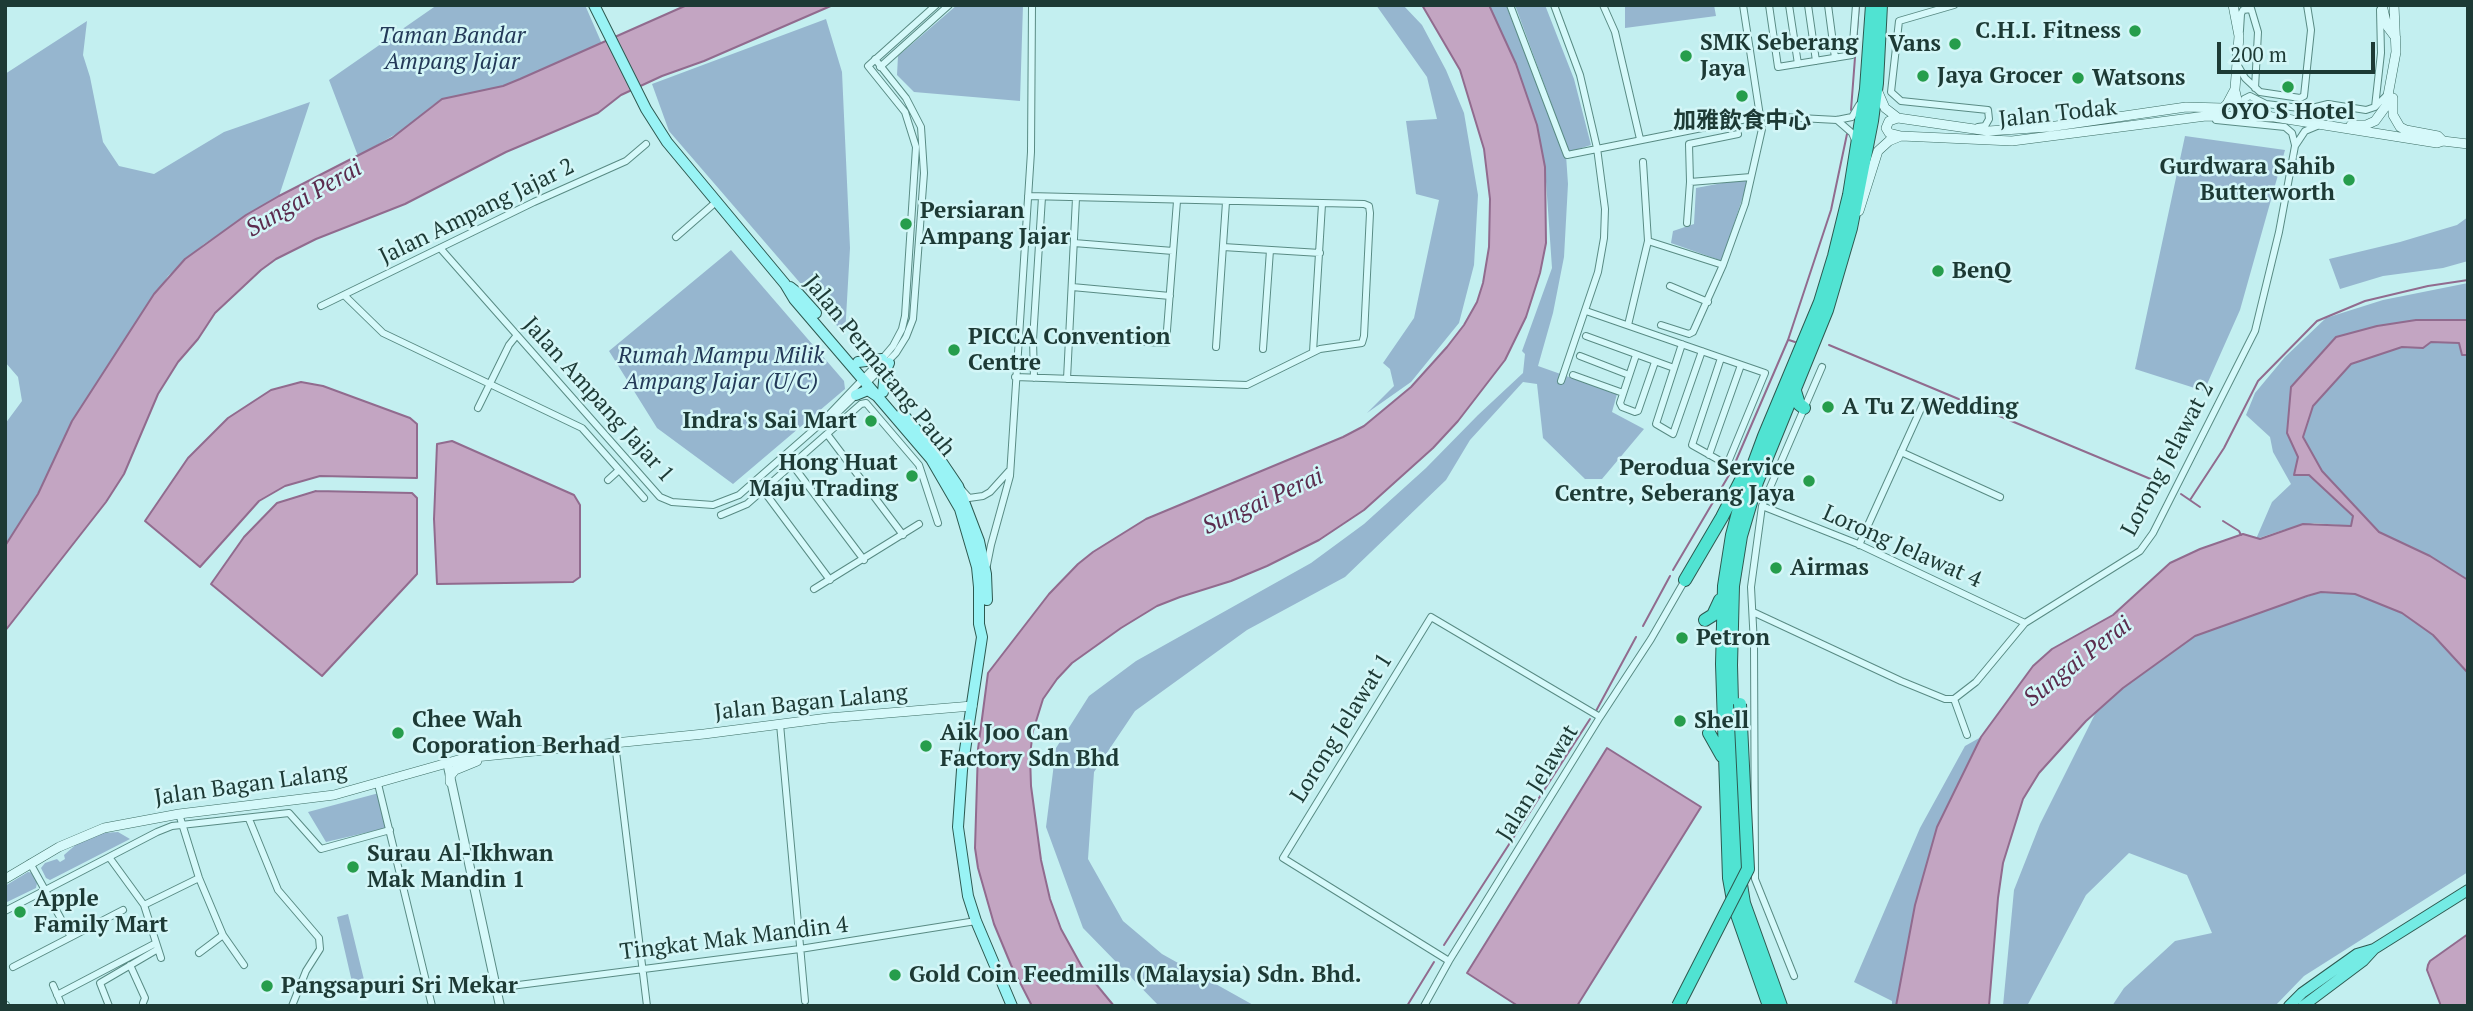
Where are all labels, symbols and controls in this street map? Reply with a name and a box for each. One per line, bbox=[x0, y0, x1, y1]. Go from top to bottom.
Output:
place label: C.H.I. Fitness bbox=[1975, 17, 2121, 45]
park label: Taman Bandar Ampang Jajar bbox=[379, 22, 525, 76]
marker: C.H.I. Fitness bbox=[2127, 23, 2143, 39]
scale bar bbox=[2221, 28, 2378, 72]
place label: SMK Seberang Jaya bbox=[1700, 29, 1858, 83]
place label: Vans bbox=[1888, 30, 1941, 58]
marker: Vans bbox=[1947, 36, 1963, 52]
text: 200 m bbox=[2230, 40, 2287, 68]
marker: SMK Seberang Jaya bbox=[1678, 48, 1694, 64]
place label: Jaya Grocer bbox=[1937, 62, 2062, 90]
place label: Watsons bbox=[2092, 64, 2185, 92]
marker: Jaya Grocer bbox=[1915, 68, 1931, 84]
marker: Watsons bbox=[2070, 70, 2086, 86]
marker: OYO S Hotel bbox=[2280, 79, 2296, 95]
marker: 加雅飲食中心 bbox=[1734, 88, 1750, 104]
street label: Jalan Todak bbox=[1997, 94, 2119, 134]
place label: OYO S Hotel bbox=[2221, 98, 2355, 126]
place label: 加雅飲食中心 bbox=[1673, 107, 1811, 135]
street label: Jalan Ampang Jajar 2 bbox=[375, 153, 579, 271]
place label: Gurdwara Sahib Butterworth bbox=[2159, 153, 2335, 207]
water label: Sungai Perai bbox=[241, 154, 367, 244]
marker: Gurdwara Sahib Butterworth bbox=[2341, 172, 2357, 188]
place label: Persiaran Ampang Jajar bbox=[920, 197, 1070, 251]
marker: Persiaran Ampang Jajar bbox=[898, 216, 914, 232]
place label: BenQ bbox=[1952, 257, 2011, 285]
marker: BenQ bbox=[1930, 263, 1946, 279]
street label: Jalan Permatang Pauh bbox=[797, 270, 961, 462]
street label: Jalan Ampang Jajar 1 bbox=[516, 312, 680, 488]
place label: PICCA Convention Centre bbox=[968, 323, 1171, 377]
park label: Rumah Mampu Milik Ampang Jajar (U/C) bbox=[618, 342, 824, 396]
marker: PICCA Convention Centre bbox=[946, 342, 962, 358]
street label: Lorong Jelawat 2 bbox=[2116, 377, 2220, 541]
place label: A Tu Z Wedding bbox=[1842, 393, 2018, 421]
marker: A Tu Z Wedding bbox=[1820, 399, 1836, 415]
place label: Indra's Sai Mart bbox=[683, 407, 857, 435]
marker: Indra's Sai Mart bbox=[863, 413, 879, 429]
place label: Hong Huat Maju Trading bbox=[749, 449, 898, 503]
place label: Perodua Service Centre, Seberang Jaya bbox=[1555, 454, 1795, 508]
water label: Sungai Perai bbox=[1198, 463, 1328, 541]
marker: Hong Huat Maju Trading bbox=[904, 468, 920, 484]
marker: Perodua Service Centre, Seberang Jaya bbox=[1801, 473, 1817, 489]
street label: Lorong Jelawat 4 bbox=[1818, 500, 1986, 594]
place label: Airmas bbox=[1790, 554, 1869, 582]
marker: Airmas bbox=[1768, 560, 1784, 576]
water label: Sungai Perai bbox=[2018, 611, 2138, 713]
place label: Petron bbox=[1696, 624, 1770, 652]
marker: Petron bbox=[1674, 630, 1690, 646]
street label: Lorong Jelawat 1 bbox=[1285, 648, 1399, 808]
street label: Jalan Bagan Lalang bbox=[713, 679, 909, 727]
place label: Chee Wah Coporation Berhad bbox=[412, 706, 621, 760]
place label: Shell bbox=[1694, 707, 1749, 735]
marker: Shell bbox=[1672, 713, 1688, 729]
place label: Aik Joo Can Factory Sdn Bhd bbox=[940, 719, 1119, 773]
street label: Jalan Jelawat bbox=[1491, 720, 1585, 846]
marker: Chee Wah Coporation Berhad bbox=[390, 725, 406, 741]
marker: Aik Joo Can Factory Sdn Bhd bbox=[918, 738, 934, 754]
street label: Jalan Bagan Lalang bbox=[153, 758, 349, 812]
place label: Surau Al-Ikhwan Mak Mandin 1 bbox=[367, 840, 554, 894]
marker: Surau Al-Ikhwan Mak Mandin 1 bbox=[345, 859, 361, 875]
place label: Apple Family Mart bbox=[34, 885, 168, 939]
marker: Apple Family Mart bbox=[12, 904, 28, 920]
street label: Tingkat Mak Mandin 4 bbox=[618, 911, 850, 967]
place label: Gold Coin Feedmills (Malaysia) Sdn. Bhd. bbox=[909, 961, 1362, 989]
marker: Gold Coin Feedmills (Malaysia) Sdn. Bhd. bbox=[887, 967, 903, 983]
place label: Pangsapuri Sri Mekar bbox=[281, 972, 518, 1000]
marker: Pangsapuri Sri Mekar bbox=[259, 978, 275, 994]

